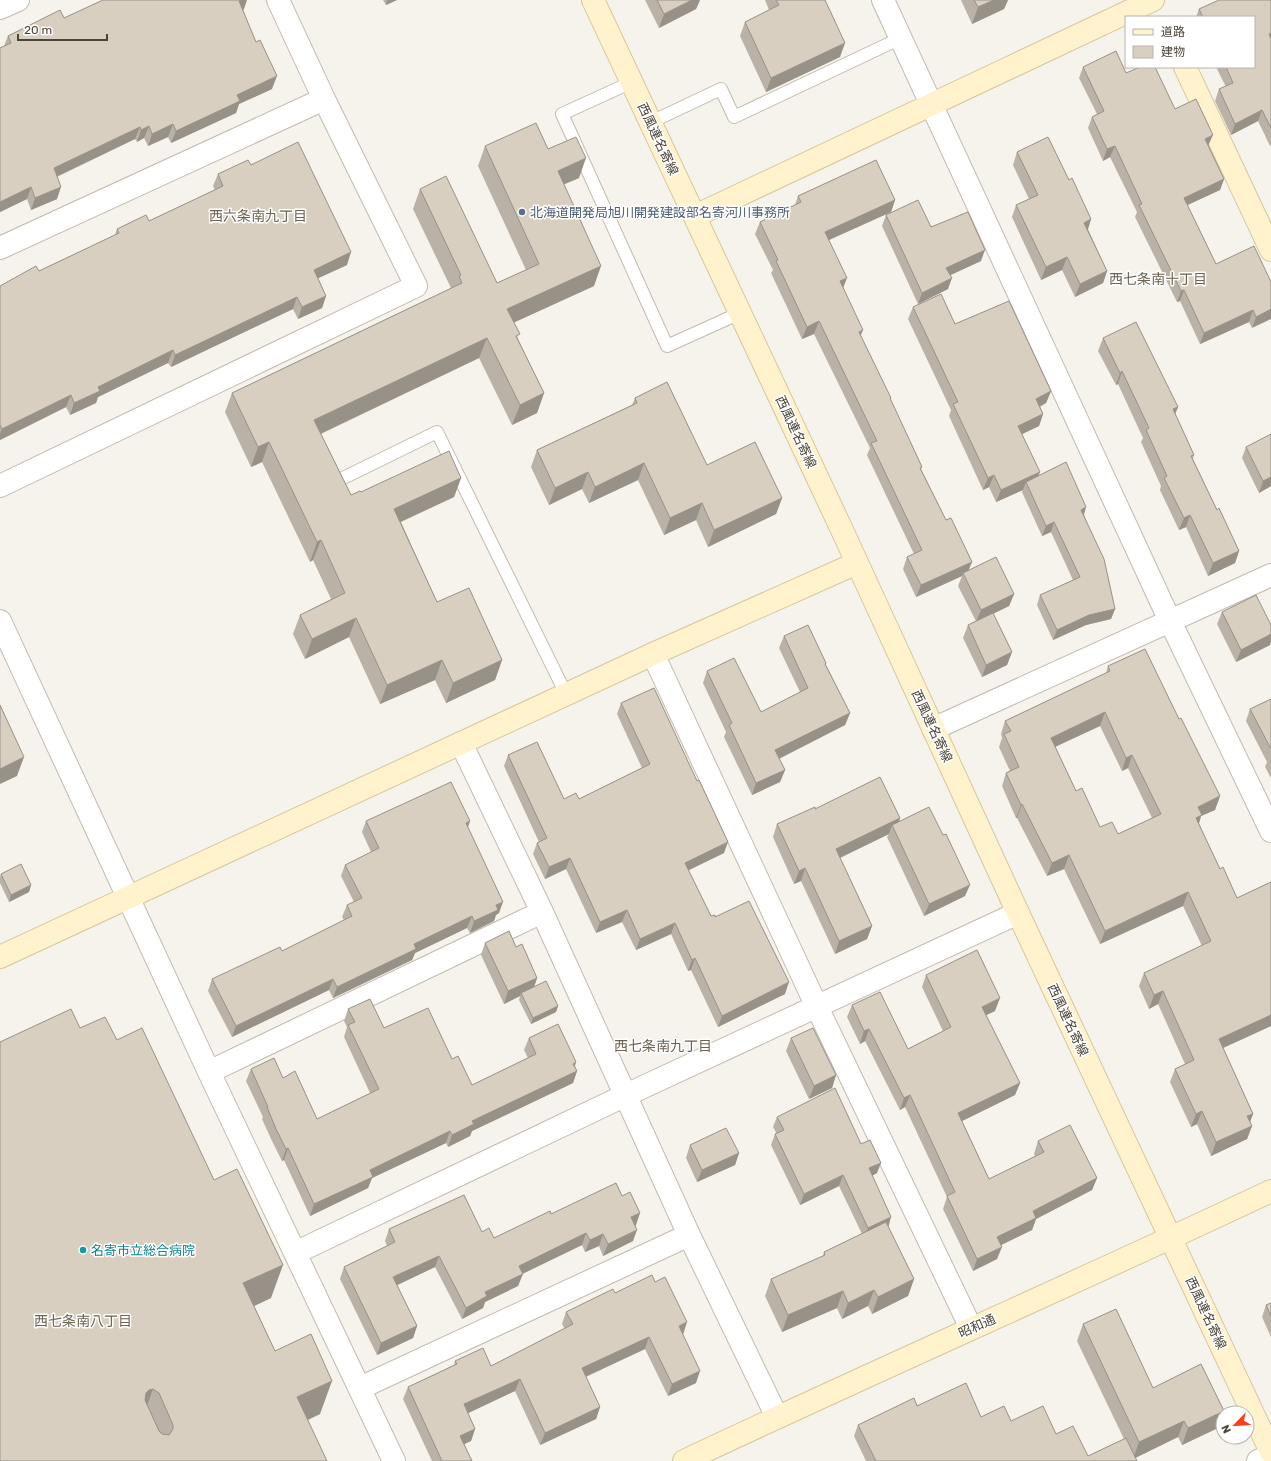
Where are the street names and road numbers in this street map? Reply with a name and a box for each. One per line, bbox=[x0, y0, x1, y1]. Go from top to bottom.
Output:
street label: 西風連名寄線 bbox=[635, 100, 681, 178]
street label: 西風連名寄線 bbox=[773, 393, 819, 471]
street label: 西風連名寄線 bbox=[909, 687, 955, 765]
street label: 西風連名寄線 bbox=[1045, 981, 1091, 1059]
street label: 西風連名寄線 bbox=[1183, 1274, 1229, 1352]
street label: 昭和通 bbox=[956, 1311, 998, 1341]

